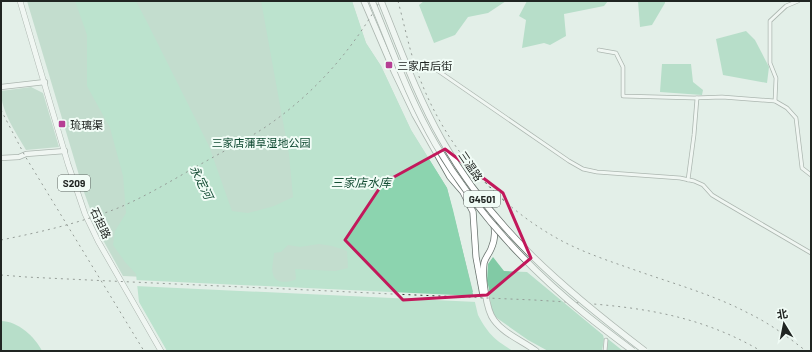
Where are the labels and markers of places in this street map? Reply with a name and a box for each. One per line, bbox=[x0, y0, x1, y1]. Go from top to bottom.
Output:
place label: 三家店后街 bbox=[397, 59, 452, 72]
marker: 三家店后街 bbox=[384, 60, 394, 70]
place label: 琉璃渠 bbox=[70, 118, 103, 131]
marker: 琉璃渠 bbox=[57, 119, 67, 129]

